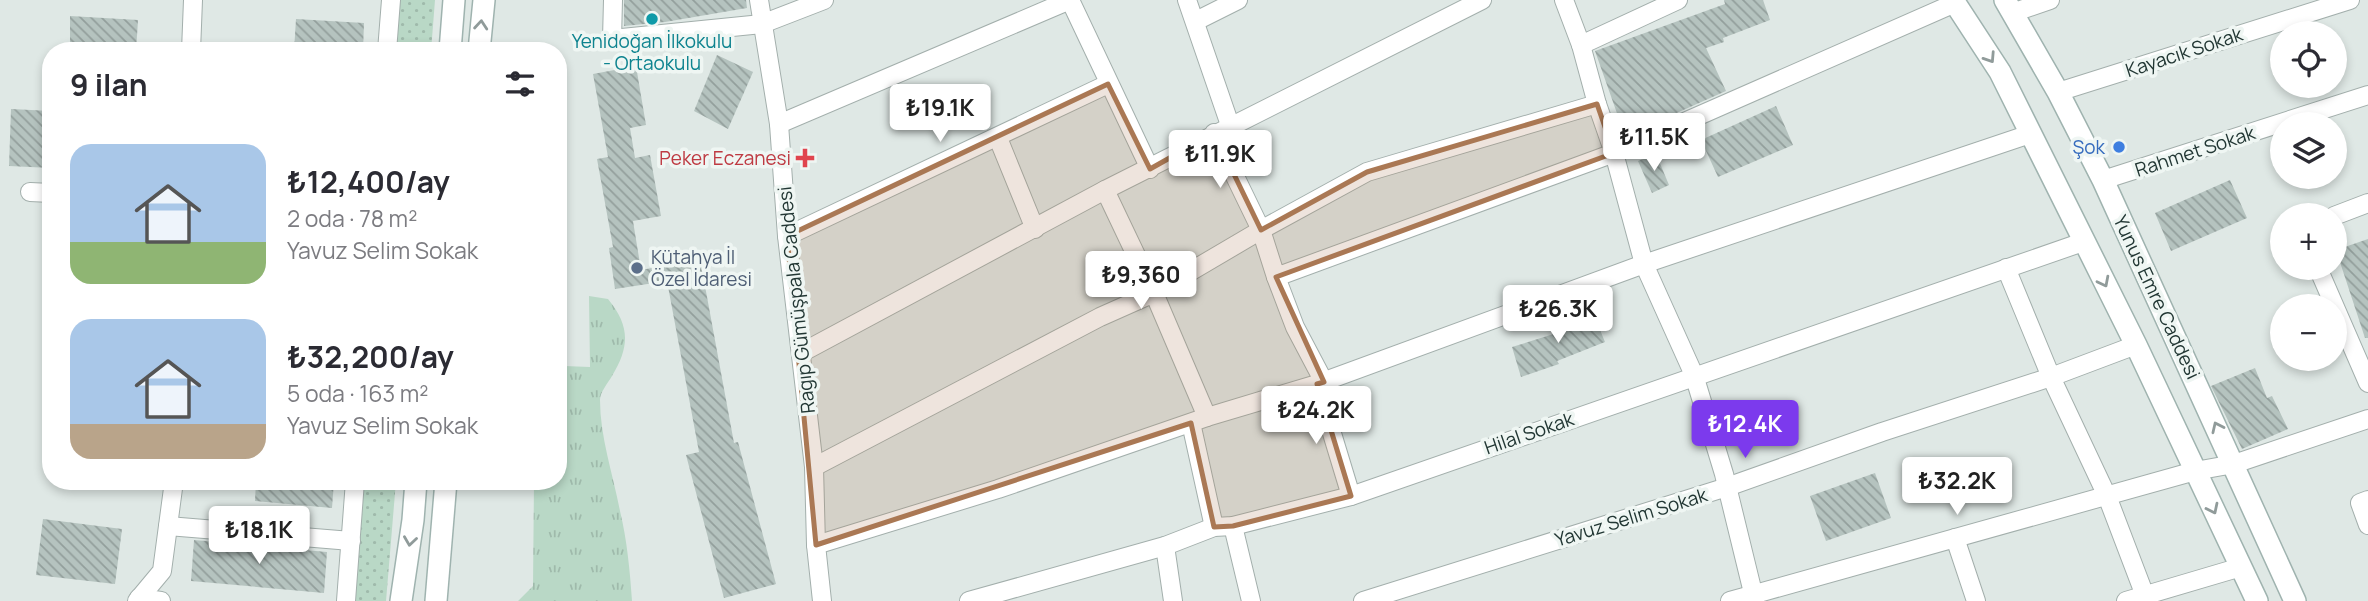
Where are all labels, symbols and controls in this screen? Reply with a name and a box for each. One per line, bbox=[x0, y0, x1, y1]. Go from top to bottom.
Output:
marker: Yenidoğan İlkokulu - Ortaokulu bbox=[644, 11, 660, 27]
one-way arrow bbox=[473, 20, 488, 31]
street label: Kayacık Sokak bbox=[2122, 21, 2246, 83]
map controls bbox=[2270, 21, 2347, 371]
button: locate bbox=[2270, 21, 2347, 98]
place label: Yenidoğan İlkokulu - Ortaokulu bbox=[572, 28, 732, 76]
one-way arrow bbox=[1982, 50, 1995, 63]
text: 9 ilan bbox=[70, 64, 148, 105]
icon: filters bbox=[501, 65, 539, 103]
pin: ₺19.1K bbox=[883, 85, 997, 144]
text: ₺19.1K bbox=[906, 91, 974, 123]
button: layers bbox=[2270, 112, 2347, 189]
pin: ₺11.5K bbox=[1597, 114, 1711, 173]
street label: Rahmet Sokak bbox=[2132, 119, 2259, 183]
text: ₺11.5K bbox=[1619, 120, 1689, 152]
pin: ₺11.9K bbox=[1163, 130, 1277, 190]
place label: Şok bbox=[2073, 134, 2106, 160]
text: ₺11.9K bbox=[1185, 137, 1255, 169]
marker: Şok bbox=[2111, 139, 2127, 155]
place label: Peker Eczanesi bbox=[659, 145, 791, 171]
marker: Peker Eczanesi bbox=[797, 150, 813, 166]
text: ₺12,400/ay bbox=[287, 161, 450, 202]
icon: home bbox=[126, 172, 210, 256]
street label: Ragıp Gümüşpala Caddesi bbox=[771, 185, 821, 415]
text: 2 oda · 78 m² bbox=[287, 202, 417, 234]
button: + bbox=[2270, 203, 2347, 280]
street label: Yunus Emre Caddesi bbox=[2108, 211, 2206, 383]
text: Yavuz Selim Sokak bbox=[287, 234, 478, 266]
place label: Kütahya İl Özel İdaresi bbox=[651, 244, 752, 292]
pin: ₺9,360 bbox=[1084, 252, 1198, 311]
text: ₺9,360 bbox=[1101, 258, 1181, 290]
marker: Kütahya İl Özel İdaresi bbox=[629, 260, 645, 276]
one-way arrow bbox=[2096, 275, 2110, 287]
pin: ₺26.3K bbox=[1501, 286, 1615, 345]
text: ₺26.3K bbox=[1519, 292, 1597, 324]
button: − bbox=[2270, 294, 2347, 371]
text: ₺32,200/ay bbox=[287, 336, 454, 377]
icon: home bbox=[126, 347, 210, 431]
text: 5 oda · 163 m² bbox=[287, 377, 429, 409]
pin: ₺24.2K bbox=[1259, 386, 1373, 446]
text: ₺24.2K bbox=[1277, 393, 1355, 425]
pin: ₺12.4K bbox=[1688, 400, 1802, 460]
street label: Hilal Sokak bbox=[1481, 405, 1578, 460]
text: ₺12.4K bbox=[1708, 407, 1782, 439]
text: Yavuz Selim Sokak bbox=[287, 409, 478, 441]
one-way arrow bbox=[2211, 422, 2225, 434]
pin: ₺32.2K bbox=[1900, 458, 2014, 517]
text: ₺32.2K bbox=[1918, 464, 1996, 496]
street label: Yavuz Selim Sokak bbox=[1552, 481, 1711, 553]
one-way arrow bbox=[2205, 502, 2219, 514]
pin: ₺18.1K bbox=[202, 506, 316, 566]
text: ₺18.1K bbox=[225, 513, 293, 545]
one-way arrow bbox=[403, 535, 418, 547]

